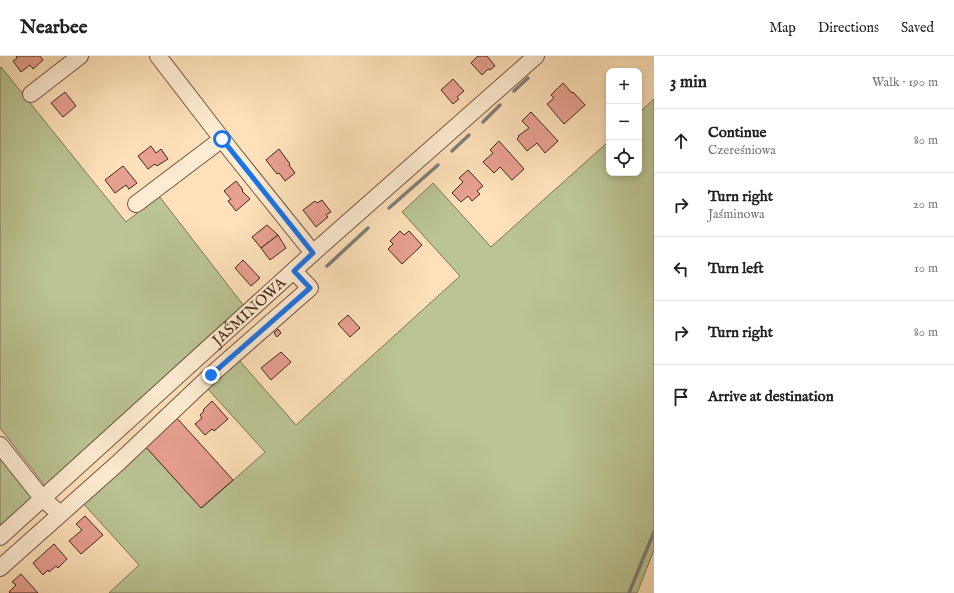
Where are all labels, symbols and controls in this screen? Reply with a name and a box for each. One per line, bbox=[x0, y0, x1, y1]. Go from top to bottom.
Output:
text: Nearbee bbox=[20, 16, 87, 40]
text: Map bbox=[769, 19, 796, 37]
text: Directions bbox=[818, 19, 879, 37]
text: Saved bbox=[901, 19, 934, 37]
map controls bbox=[606, 68, 642, 176]
button: + bbox=[606, 68, 642, 104]
text: 3 min bbox=[670, 72, 707, 93]
text: Walk · 190 m bbox=[872, 74, 938, 91]
button: − bbox=[606, 104, 642, 140]
text: Continue bbox=[708, 123, 766, 142]
route start bbox=[213, 130, 231, 148]
icon: ahead bbox=[670, 130, 692, 152]
text: 80 m bbox=[914, 132, 938, 149]
button: locate bbox=[606, 140, 642, 176]
text: Czereśniowa bbox=[708, 142, 776, 159]
text: Turn right bbox=[708, 187, 773, 206]
icon: right bbox=[670, 194, 692, 216]
text: 20 m bbox=[913, 196, 938, 213]
text: Jaśminowa bbox=[708, 206, 765, 223]
icon: left bbox=[670, 258, 692, 280]
text: Turn left bbox=[708, 259, 764, 278]
text: 10 m bbox=[914, 260, 938, 277]
street label: JAŚMINOWA bbox=[207, 272, 290, 351]
icon: right bbox=[670, 322, 692, 344]
text: Turn right bbox=[708, 323, 773, 342]
text: 80 m bbox=[914, 324, 938, 341]
route end bbox=[202, 366, 220, 384]
icon: arrive bbox=[670, 386, 692, 408]
text: Arrive at destination bbox=[708, 387, 834, 406]

